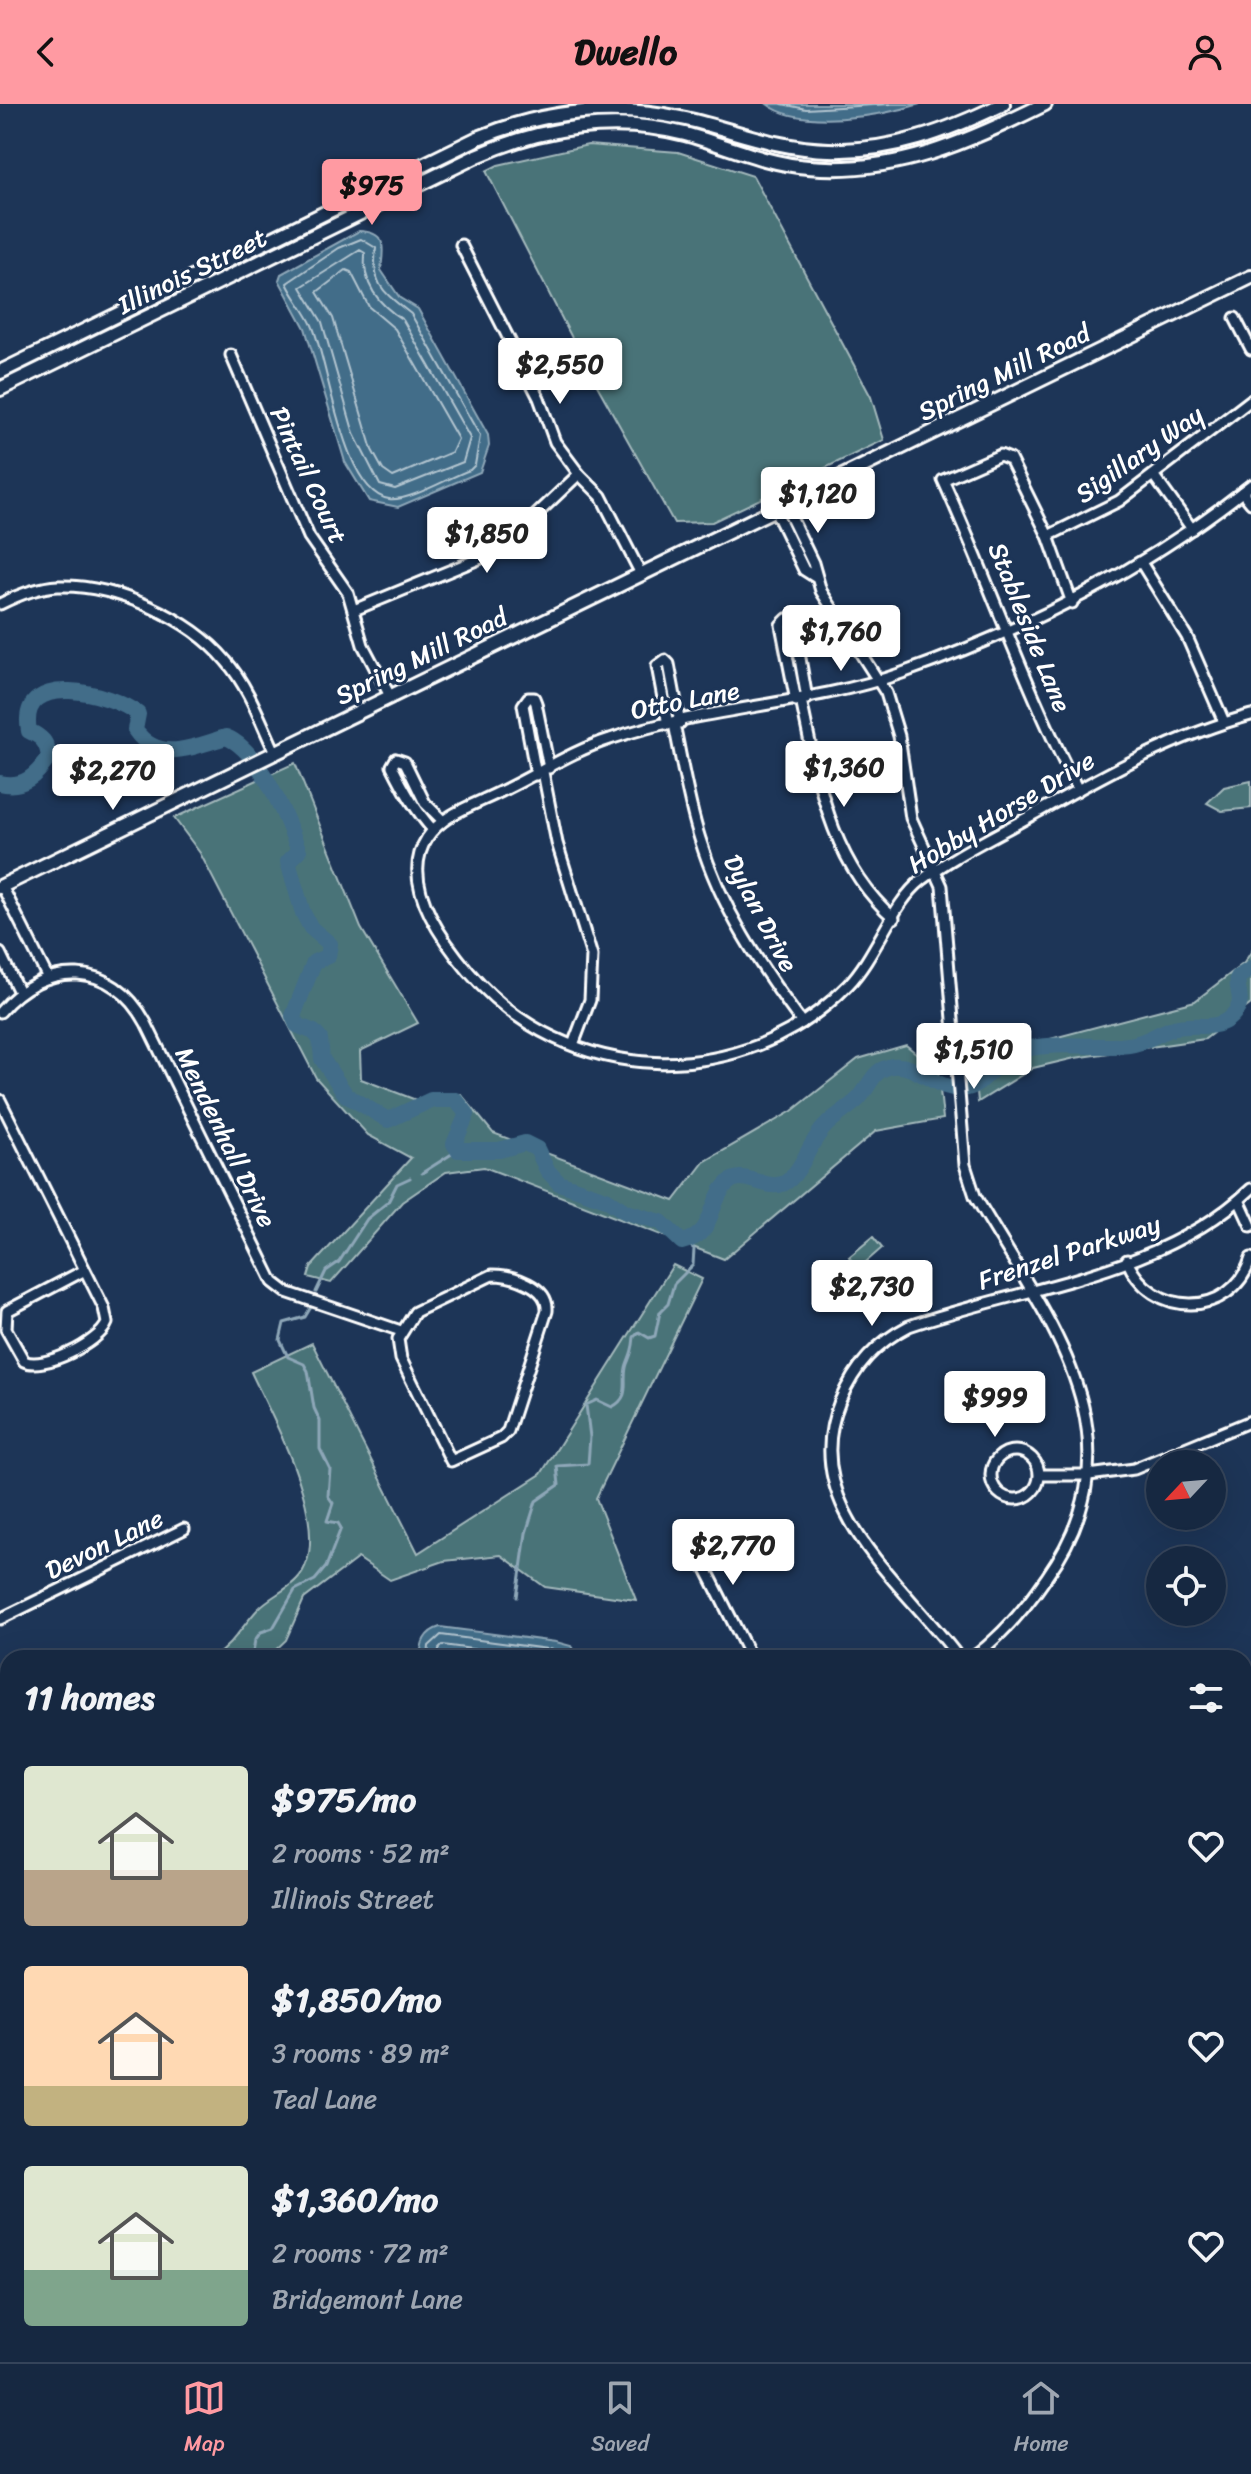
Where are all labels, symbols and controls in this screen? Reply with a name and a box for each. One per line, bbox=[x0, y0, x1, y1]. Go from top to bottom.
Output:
text: Dwello bbox=[574, 20, 677, 84]
icon: back bbox=[24, 30, 68, 74]
icon: person bbox=[1183, 30, 1227, 74]
pin: $975 bbox=[325, 159, 419, 227]
text: $975 bbox=[340, 162, 404, 208]
street label: Illinois Street bbox=[108, 215, 275, 328]
street label: Spring Mill Road bbox=[910, 309, 1100, 434]
pin: $2,550 bbox=[495, 338, 625, 406]
text: $2,550 bbox=[516, 341, 604, 387]
street label: Sigillary Way bbox=[1065, 392, 1214, 516]
street label: Pintail Court bbox=[257, 398, 361, 552]
pin: $1,120 bbox=[753, 467, 883, 535]
text: $1,120 bbox=[779, 470, 857, 516]
pin: $1,850 bbox=[422, 507, 552, 575]
text: $1,850 bbox=[445, 510, 529, 556]
street label: Stableside Lane bbox=[975, 535, 1085, 720]
street label: Spring Mill Road bbox=[327, 593, 517, 718]
pin: $1,760 bbox=[776, 605, 906, 673]
text: $1,760 bbox=[800, 608, 882, 654]
street label: Otto Lane bbox=[627, 667, 744, 733]
street label: Hobby Horse Drive bbox=[898, 738, 1104, 886]
pin: $1,360 bbox=[779, 741, 909, 809]
pin: $2,270 bbox=[48, 744, 178, 812]
text: $1,360 bbox=[803, 744, 885, 790]
text: $2,270 bbox=[70, 747, 156, 793]
street label: Dylan Drive bbox=[711, 846, 812, 981]
pin: $1,510 bbox=[909, 1023, 1039, 1091]
text: $1,510 bbox=[934, 1026, 1014, 1072]
street label: Mendenhall Drive bbox=[162, 1038, 290, 1236]
street label: Frenzel Parkway bbox=[972, 1201, 1167, 1303]
pin: $2,730 bbox=[807, 1260, 937, 1328]
text: $2,730 bbox=[829, 1263, 915, 1309]
pin: $999 bbox=[948, 1371, 1042, 1439]
text: $999 bbox=[962, 1374, 1028, 1420]
north arrow bbox=[1146, 1450, 1226, 1530]
map controls bbox=[1146, 1450, 1226, 1626]
street label: Devon Lane bbox=[37, 1495, 171, 1593]
pin: $2,770 bbox=[668, 1519, 798, 1587]
text: $2,770 bbox=[690, 1522, 776, 1568]
button: locate bbox=[1146, 1546, 1226, 1626]
text: 11 homes bbox=[24, 1668, 155, 1728]
icon: filters bbox=[1184, 1676, 1228, 1720]
text: $975/mo bbox=[272, 1770, 416, 1830]
icon: home bbox=[88, 1798, 184, 1894]
icon: heart bbox=[1184, 1824, 1228, 1868]
text: 2 rooms · 52 m² bbox=[272, 1830, 450, 1876]
text: Illinois Street bbox=[272, 1876, 434, 1922]
text: $1,850/mo bbox=[272, 1970, 442, 2030]
icon: home bbox=[88, 1998, 184, 2094]
icon: heart bbox=[1184, 2024, 1228, 2068]
text: 3 rooms · 89 m² bbox=[272, 2030, 450, 2076]
text: Teal Lane bbox=[272, 2076, 377, 2122]
text: $1,360/mo bbox=[272, 2170, 438, 2230]
icon: home bbox=[88, 2198, 184, 2294]
icon: heart bbox=[1184, 2224, 1228, 2268]
text: 2 rooms · 72 m² bbox=[272, 2230, 449, 2276]
text: Bridgemont Lane bbox=[272, 2276, 463, 2322]
tab: Map bbox=[182, 2376, 226, 2463]
tab: Saved bbox=[591, 2376, 649, 2463]
tab: Home bbox=[1014, 2376, 1069, 2463]

